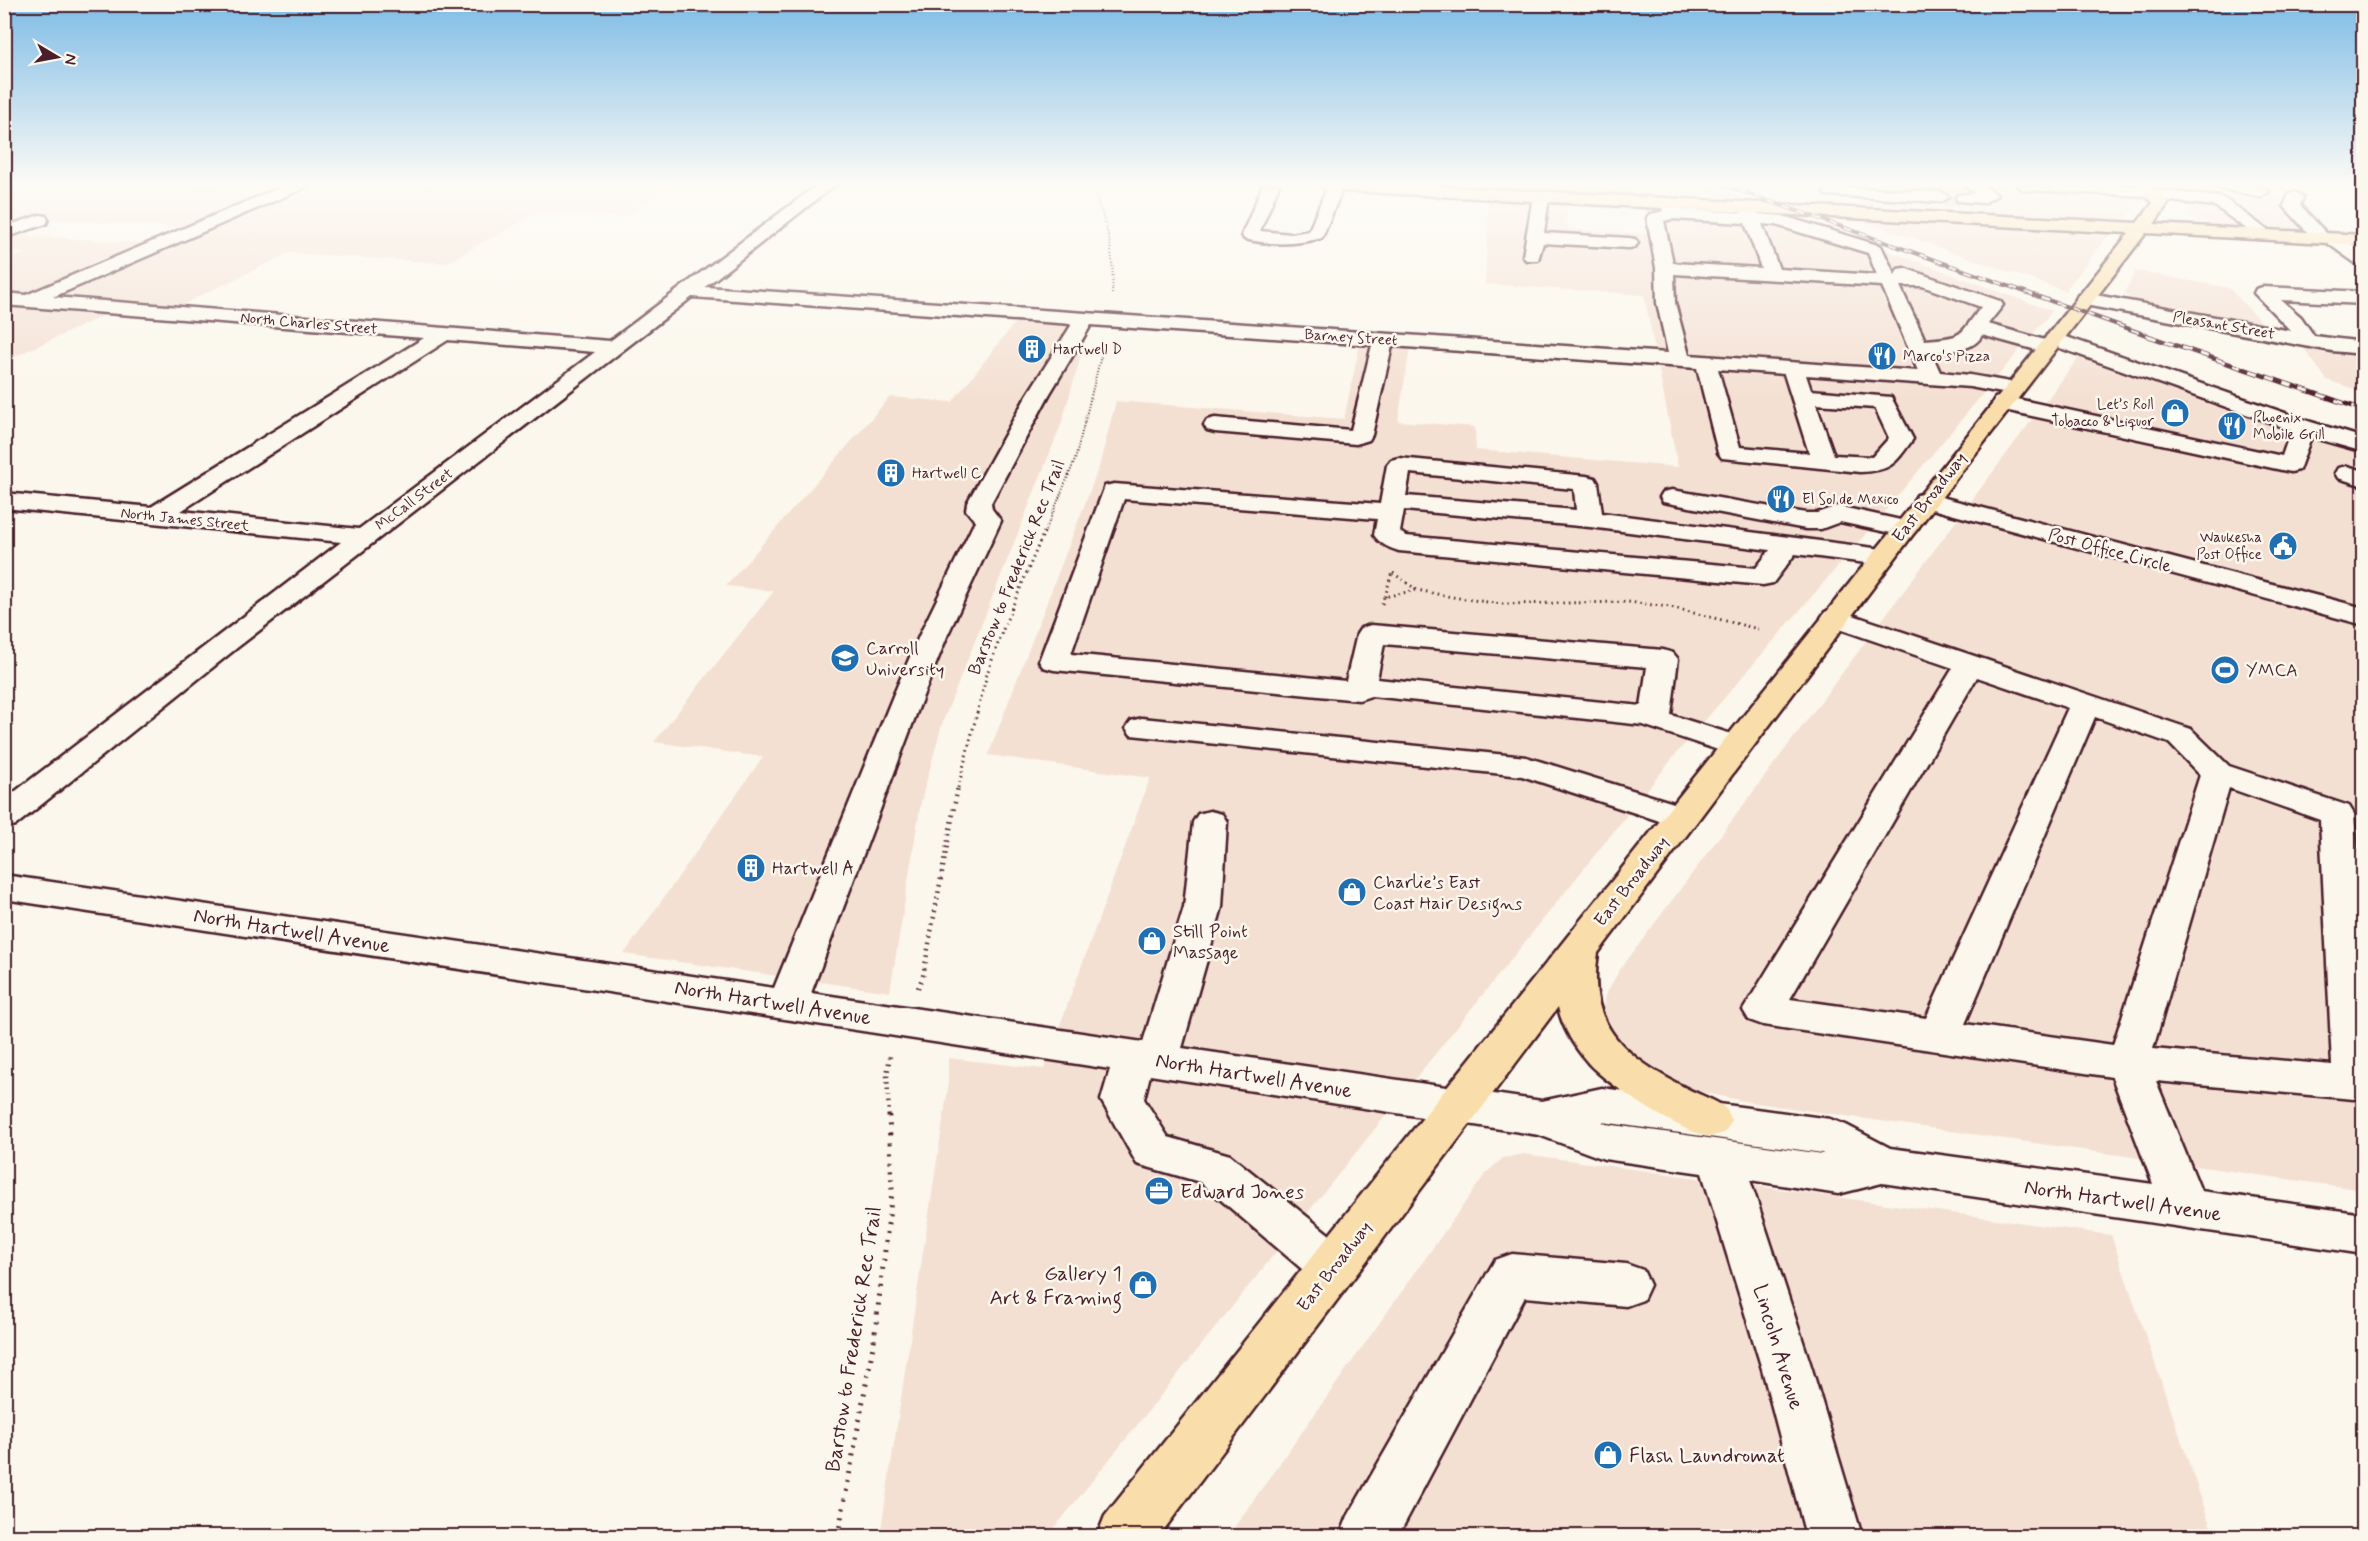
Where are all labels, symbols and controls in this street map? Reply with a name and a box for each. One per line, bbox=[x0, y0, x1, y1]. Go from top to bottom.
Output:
north arrow bbox=[27, 27, 87, 87]
text: N bbox=[59, 52, 82, 66]
street label: Pleasant Street bbox=[2171, 307, 2276, 345]
street label: North Charles Street bbox=[240, 308, 378, 340]
street label: Barney Street bbox=[1304, 325, 1398, 351]
building icon: Hartwell D bbox=[1016, 333, 1048, 365]
place label: Hartwell D bbox=[1053, 340, 1122, 360]
restaurant icon: Marco's Pizza bbox=[1866, 340, 1898, 372]
place label: Marco's Pizza bbox=[1903, 347, 1990, 367]
place label: Let’s Roll Tobacco & Liquor bbox=[2051, 395, 2154, 432]
shop icon: Let’s Roll Tobacco & Liquor bbox=[2159, 397, 2191, 429]
place label: Phoenix Mobile Grill bbox=[2253, 408, 2325, 445]
restaurant icon: Phoenix Mobile Grill bbox=[2216, 410, 2248, 442]
street label: East Broadway bbox=[1887, 447, 1973, 548]
street label: Barstow to Frederick Rec Trail bbox=[963, 456, 1071, 679]
building icon: Hartwell C bbox=[875, 457, 907, 489]
street label: McCall Street bbox=[372, 464, 458, 536]
place label: Hartwell C bbox=[912, 464, 982, 484]
restaurant icon: El Sol de Mexico bbox=[1765, 483, 1797, 515]
place label: El Sol de Mexico bbox=[1802, 490, 1899, 510]
street label: North James Street bbox=[120, 503, 250, 537]
street label: Post Office Circle bbox=[2045, 523, 2174, 579]
place label: Waukesha Post Office bbox=[2197, 528, 2262, 565]
public building icon: Waukesha Post Office bbox=[2267, 530, 2299, 562]
place label: Carroll University bbox=[866, 637, 944, 682]
school or university icon: Carroll University bbox=[829, 642, 861, 674]
sports icon: YMCA bbox=[2209, 654, 2241, 686]
place label: YMCA bbox=[2246, 659, 2298, 683]
street label: East Broadway bbox=[1589, 831, 1675, 932]
building icon: Hartwell A bbox=[735, 852, 767, 884]
place label: Hartwell A bbox=[772, 857, 854, 881]
place label: Charlie’s East Coast Hair Designs bbox=[1373, 871, 1522, 918]
shop icon: Charlie’s East Coast Hair Designs bbox=[1336, 876, 1368, 908]
street label: North Hartwell Avenue bbox=[191, 902, 392, 960]
place label: Still Point Massage bbox=[1173, 920, 1248, 965]
shop icon: Still Point Massage bbox=[1136, 925, 1168, 957]
street label: North Hartwell Avenue bbox=[672, 974, 873, 1032]
street label: North Hartwell Avenue bbox=[1153, 1047, 1354, 1105]
street label: North Hartwell Avenue bbox=[2022, 1173, 2223, 1229]
office icon: Edward Jones bbox=[1143, 1175, 1175, 1207]
place label: Edward Jones bbox=[1180, 1178, 1304, 1206]
street label: Barstow to Frederick Rec Trail bbox=[819, 1204, 889, 1474]
street label: East Broadway bbox=[1292, 1216, 1378, 1317]
place label: Gallery 1 Art & Framing bbox=[989, 1260, 1122, 1314]
shop icon: Gallery 1 Art & Framing bbox=[1127, 1269, 1159, 1301]
street label: Lincoln Avenue bbox=[1746, 1281, 1810, 1413]
shop icon: Flash Laundromat bbox=[1592, 1439, 1624, 1471]
place label: Flash Laundromat bbox=[1629, 1442, 1785, 1470]

